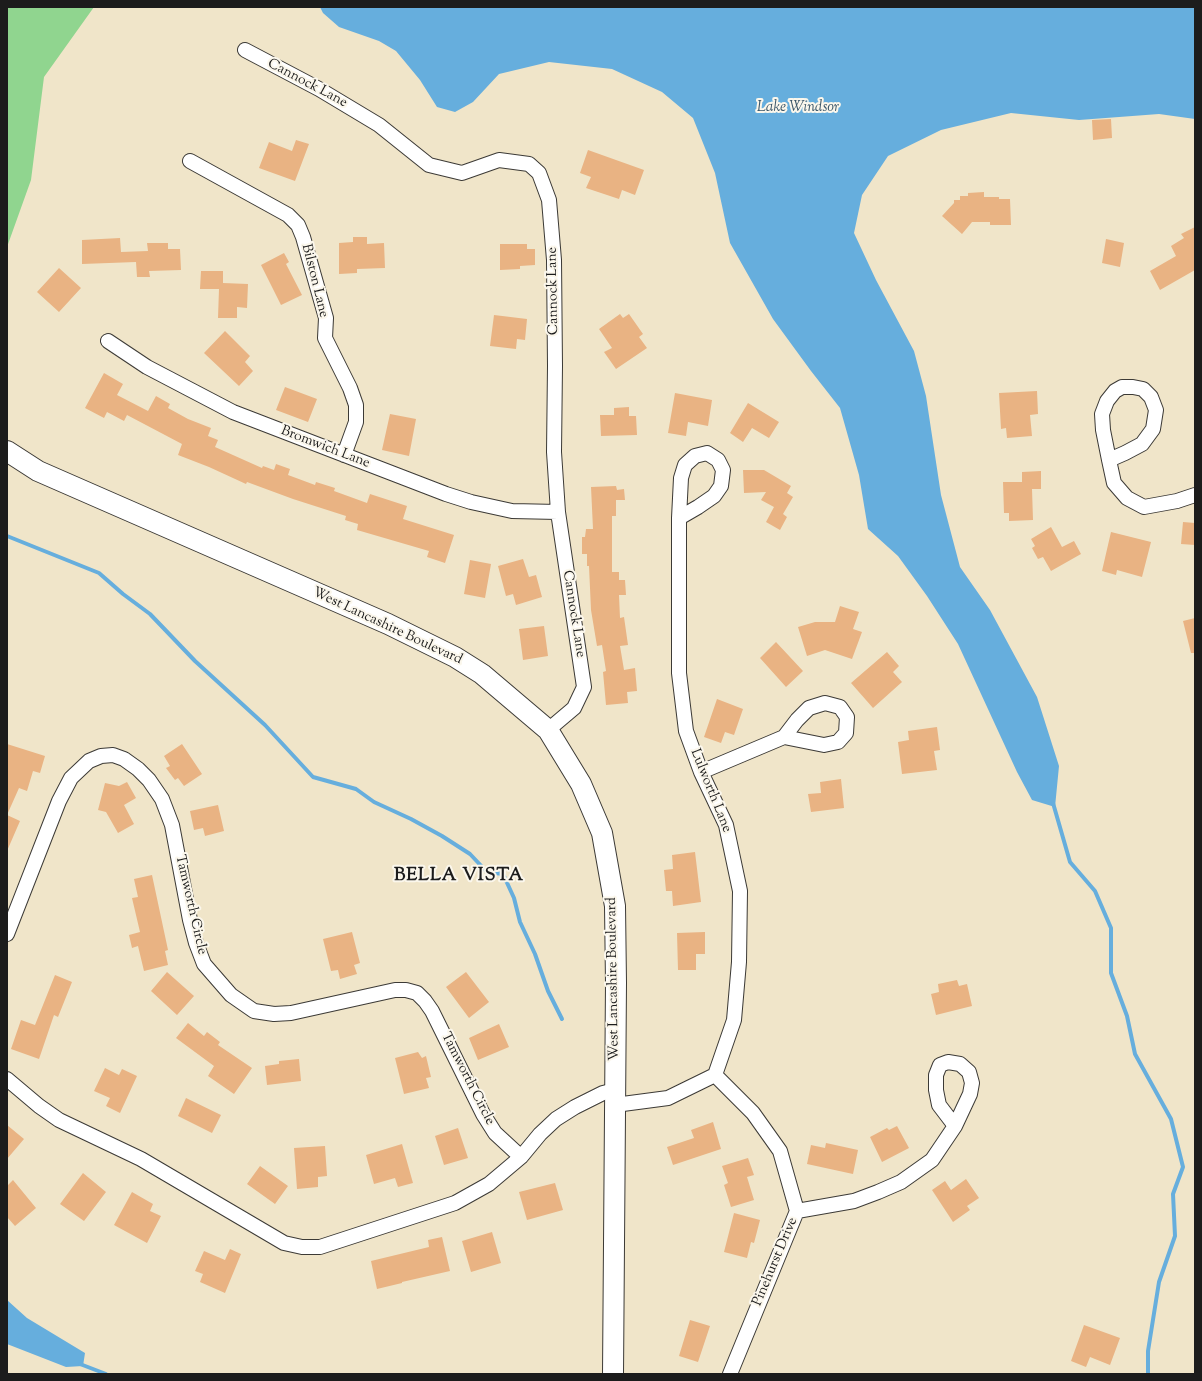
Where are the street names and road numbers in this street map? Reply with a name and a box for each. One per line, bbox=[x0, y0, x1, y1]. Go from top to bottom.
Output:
street label: Cannock Lane bbox=[264, 56, 350, 112]
street label: Bilston Lane bbox=[297, 242, 331, 320]
street label: Cannock Lane bbox=[545, 247, 563, 335]
street label: Bromwich Lane bbox=[278, 423, 372, 473]
street label: Cannock Lane bbox=[558, 569, 588, 659]
street label: West Lancashire Boulevard bbox=[309, 585, 465, 669]
street label: Lulworth Lane bbox=[686, 747, 734, 835]
street label: Tamworth Circle bbox=[170, 853, 210, 957]
street label: West Lancashire Boulevard bbox=[604, 897, 624, 1061]
street label: Tamworth Circle bbox=[436, 1030, 498, 1128]
street label: Pinehurst Drive bbox=[750, 1215, 802, 1309]

